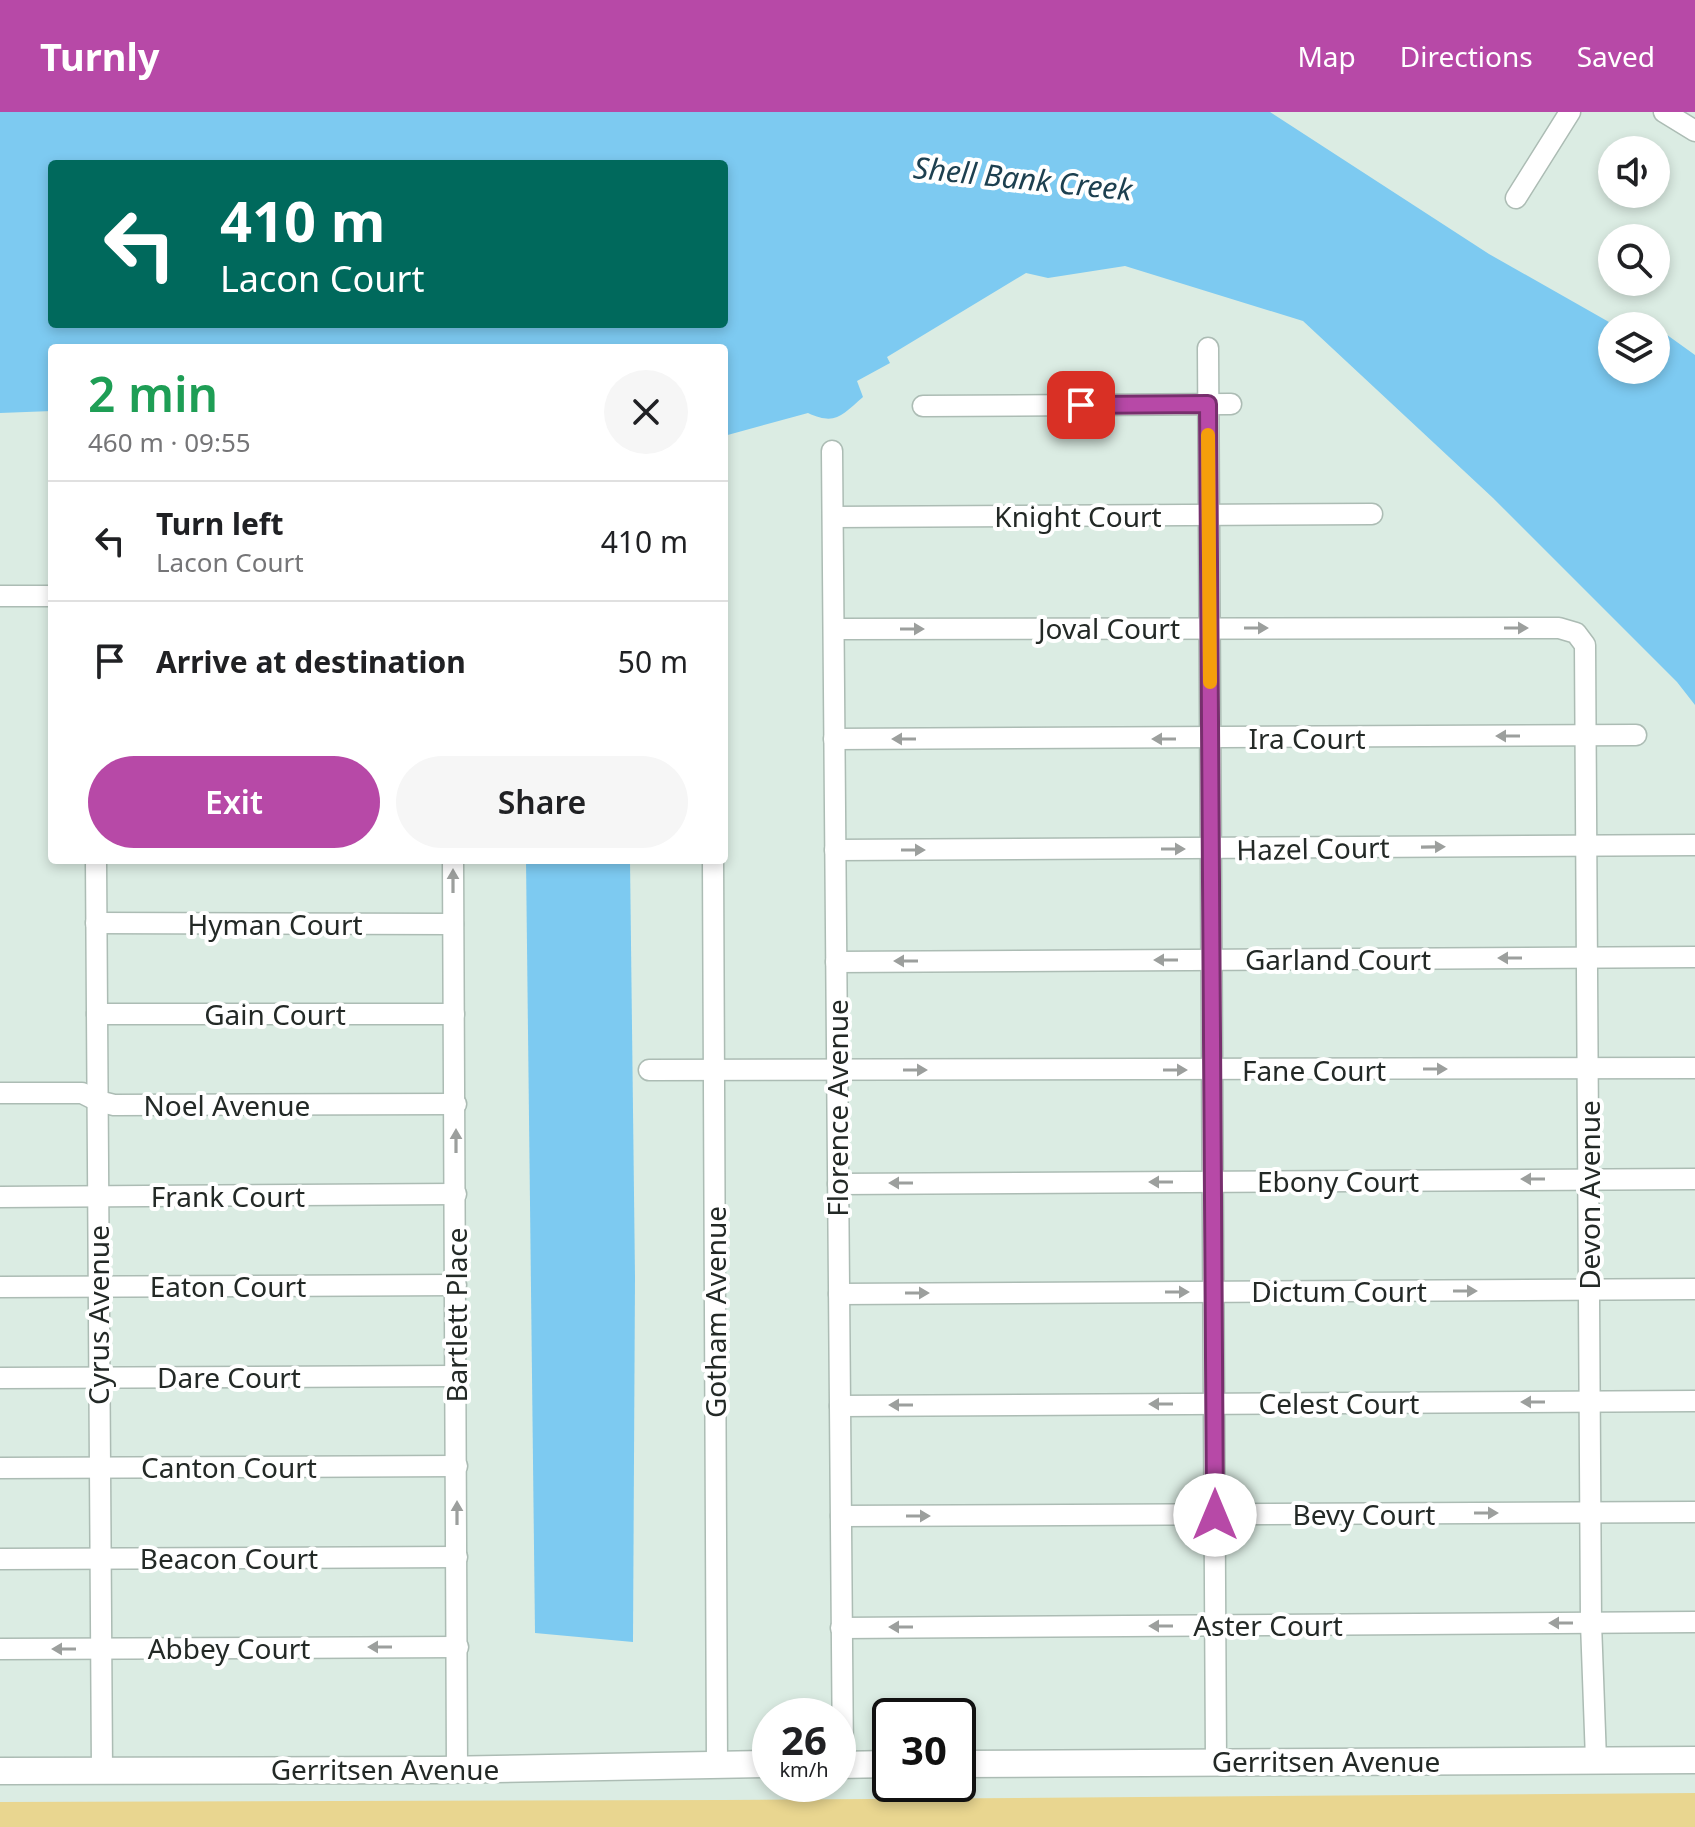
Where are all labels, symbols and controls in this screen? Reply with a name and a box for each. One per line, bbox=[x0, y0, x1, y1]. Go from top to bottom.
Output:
text: Turnly bbox=[40, 30, 159, 82]
text: Map bbox=[1297, 37, 1356, 75]
text: Directions bbox=[1400, 37, 1533, 75]
text: Saved bbox=[1577, 37, 1655, 75]
map controls bbox=[1598, 136, 1670, 384]
button: sound bbox=[1598, 136, 1670, 208]
water label: Shell Bank Creek bbox=[912, 146, 1135, 210]
text: 410 m bbox=[220, 182, 385, 258]
icon: left bbox=[88, 192, 192, 296]
button: search bbox=[1598, 224, 1670, 296]
text: Lacon Court bbox=[220, 254, 424, 303]
button: layers bbox=[1598, 312, 1670, 384]
text: 2 min bbox=[88, 361, 218, 426]
button: close bbox=[604, 370, 688, 454]
pin bbox=[1047, 371, 1115, 439]
icon: arrive bbox=[1059, 383, 1103, 427]
text: 460 m · 09:55 bbox=[88, 424, 251, 460]
street label: Knight Court bbox=[994, 497, 1162, 535]
text: Turn left bbox=[156, 503, 284, 544]
icon: left bbox=[88, 519, 132, 563]
text: 410 m bbox=[601, 521, 688, 562]
text: Lacon Court bbox=[156, 544, 304, 580]
street label: Joval Court bbox=[1035, 609, 1180, 647]
one-way arrow bbox=[1244, 621, 1269, 634]
one-way arrow bbox=[1504, 622, 1529, 634]
one-way arrow bbox=[900, 623, 925, 635]
icon: arrive bbox=[88, 639, 132, 683]
text: Arrive at destination bbox=[156, 641, 466, 682]
text: 50 m bbox=[618, 641, 688, 682]
street label: Ira Court bbox=[1248, 719, 1366, 757]
one-way arrow bbox=[1495, 730, 1520, 742]
one-way arrow bbox=[891, 733, 916, 745]
one-way arrow bbox=[1151, 733, 1176, 745]
button: Exit bbox=[88, 756, 380, 848]
button: Share bbox=[396, 756, 688, 848]
street label: Hazel Court bbox=[1236, 828, 1390, 868]
one-way arrow bbox=[1421, 841, 1446, 853]
one-way arrow bbox=[1161, 843, 1186, 855]
one-way arrow bbox=[901, 844, 926, 856]
one-way arrow bbox=[447, 868, 459, 893]
street label: Hyman Court bbox=[187, 905, 363, 943]
street label: Garland Court bbox=[1245, 940, 1431, 978]
one-way arrow bbox=[1497, 952, 1522, 964]
one-way arrow bbox=[1153, 954, 1178, 966]
one-way arrow bbox=[893, 955, 918, 967]
street label: Gain Court bbox=[204, 995, 346, 1033]
street label: Florence Avenue bbox=[818, 999, 856, 1217]
street label: Fane Court bbox=[1242, 1051, 1386, 1089]
one-way arrow bbox=[1423, 1063, 1448, 1075]
one-way arrow bbox=[903, 1064, 928, 1076]
one-way arrow bbox=[1163, 1064, 1188, 1076]
street label: Noel Avenue bbox=[144, 1086, 310, 1124]
street label: Devon Avenue bbox=[1570, 1100, 1608, 1290]
one-way arrow bbox=[450, 1128, 462, 1153]
street label: Ebony Court bbox=[1257, 1162, 1419, 1200]
one-way arrow bbox=[1520, 1173, 1545, 1185]
one-way arrow bbox=[1148, 1176, 1173, 1188]
street label: Frank Court bbox=[151, 1177, 305, 1215]
one-way arrow bbox=[888, 1177, 913, 1189]
street label: Gotham Avenue bbox=[696, 1206, 734, 1418]
street label: Cyrus Avenue bbox=[79, 1225, 117, 1405]
street label: Bartlett Place bbox=[437, 1227, 475, 1403]
street label: Eaton Court bbox=[150, 1267, 306, 1305]
street label: Dictum Court bbox=[1251, 1272, 1427, 1310]
one-way arrow bbox=[1453, 1284, 1478, 1297]
one-way arrow bbox=[1165, 1286, 1190, 1298]
one-way arrow bbox=[905, 1287, 930, 1299]
street label: Dare Court bbox=[157, 1358, 301, 1396]
street label: Celest Court bbox=[1259, 1384, 1419, 1422]
one-way arrow bbox=[1520, 1396, 1545, 1408]
one-way arrow bbox=[1148, 1398, 1173, 1410]
one-way arrow bbox=[888, 1399, 913, 1411]
street label: Canton Court bbox=[141, 1448, 317, 1486]
position arrow bbox=[1173, 1473, 1257, 1557]
street label: Bevy Court bbox=[1293, 1495, 1435, 1533]
one-way arrow bbox=[451, 1500, 463, 1525]
one-way arrow bbox=[1474, 1507, 1499, 1519]
one-way arrow bbox=[906, 1510, 931, 1522]
street label: Beacon Court bbox=[140, 1539, 318, 1577]
street label: Aster Court bbox=[1193, 1606, 1343, 1644]
one-way arrow bbox=[1548, 1617, 1573, 1629]
one-way arrow bbox=[1148, 1619, 1173, 1632]
one-way arrow bbox=[888, 1621, 913, 1633]
street label: Abbey Court bbox=[148, 1629, 310, 1667]
one-way arrow bbox=[367, 1641, 392, 1653]
one-way arrow bbox=[51, 1643, 76, 1655]
speed limit sign: 30 bbox=[872, 1698, 976, 1802]
text: 26 bbox=[781, 1712, 827, 1767]
street label: Gerritsen Avenue bbox=[1212, 1742, 1440, 1780]
street label: Gerritsen Avenue bbox=[271, 1750, 499, 1788]
text: km/h bbox=[779, 1756, 829, 1783]

